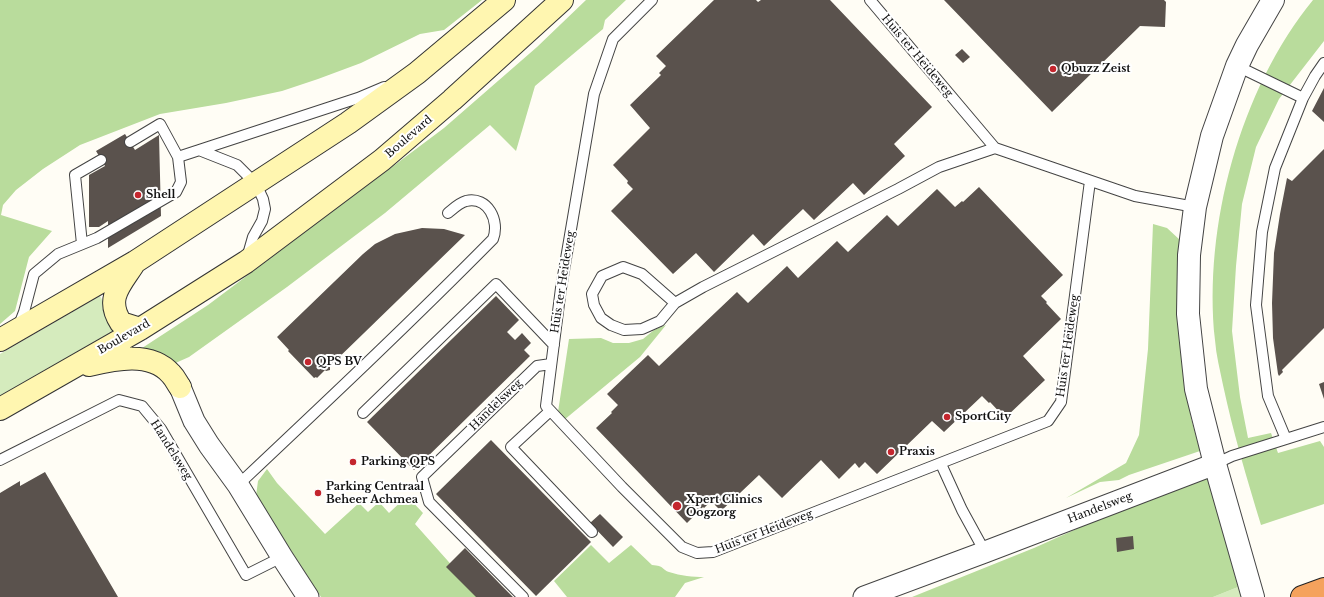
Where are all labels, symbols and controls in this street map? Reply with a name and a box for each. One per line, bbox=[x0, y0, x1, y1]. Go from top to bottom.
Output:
street label: Huis ter Heideweg bbox=[879, 12, 955, 100]
place label: Qbuzz Zeist bbox=[1061, 62, 1131, 76]
marker: Qbuzz Zeist bbox=[1048, 64, 1058, 74]
street label: Boulevard bbox=[383, 113, 435, 161]
place label: Shell bbox=[146, 188, 175, 202]
marker: Shell bbox=[133, 190, 143, 200]
street label: Huis ter Heideweg bbox=[548, 230, 578, 334]
street label: Huis ter Heideweg bbox=[1054, 294, 1082, 398]
street label: Boulevard bbox=[96, 317, 152, 357]
place label: QPS BV bbox=[316, 355, 362, 369]
marker: QPS BV bbox=[303, 357, 313, 367]
street label: Handelsweg bbox=[467, 377, 525, 433]
place label: SportCity bbox=[955, 410, 1011, 424]
marker: SportCity bbox=[942, 412, 952, 422]
street label: Handelsweg bbox=[147, 418, 195, 482]
place label: Praxis bbox=[899, 445, 935, 459]
marker: Praxis bbox=[886, 447, 896, 457]
place label: Parking QPS bbox=[361, 455, 435, 469]
marker: Parking QPS bbox=[348, 457, 358, 467]
place label: Parking Centraal Beheer Achmea bbox=[326, 480, 424, 506]
marker: Parking Centraal Beheer Achmea bbox=[313, 488, 323, 498]
street label: Handelsweg bbox=[1066, 490, 1134, 526]
place label: Xpert Clinics Oogzorg bbox=[686, 493, 762, 519]
marker: Xpert Clinics Oogzorg bbox=[671, 500, 683, 512]
street label: Huis ter Heideweg bbox=[713, 507, 815, 557]

